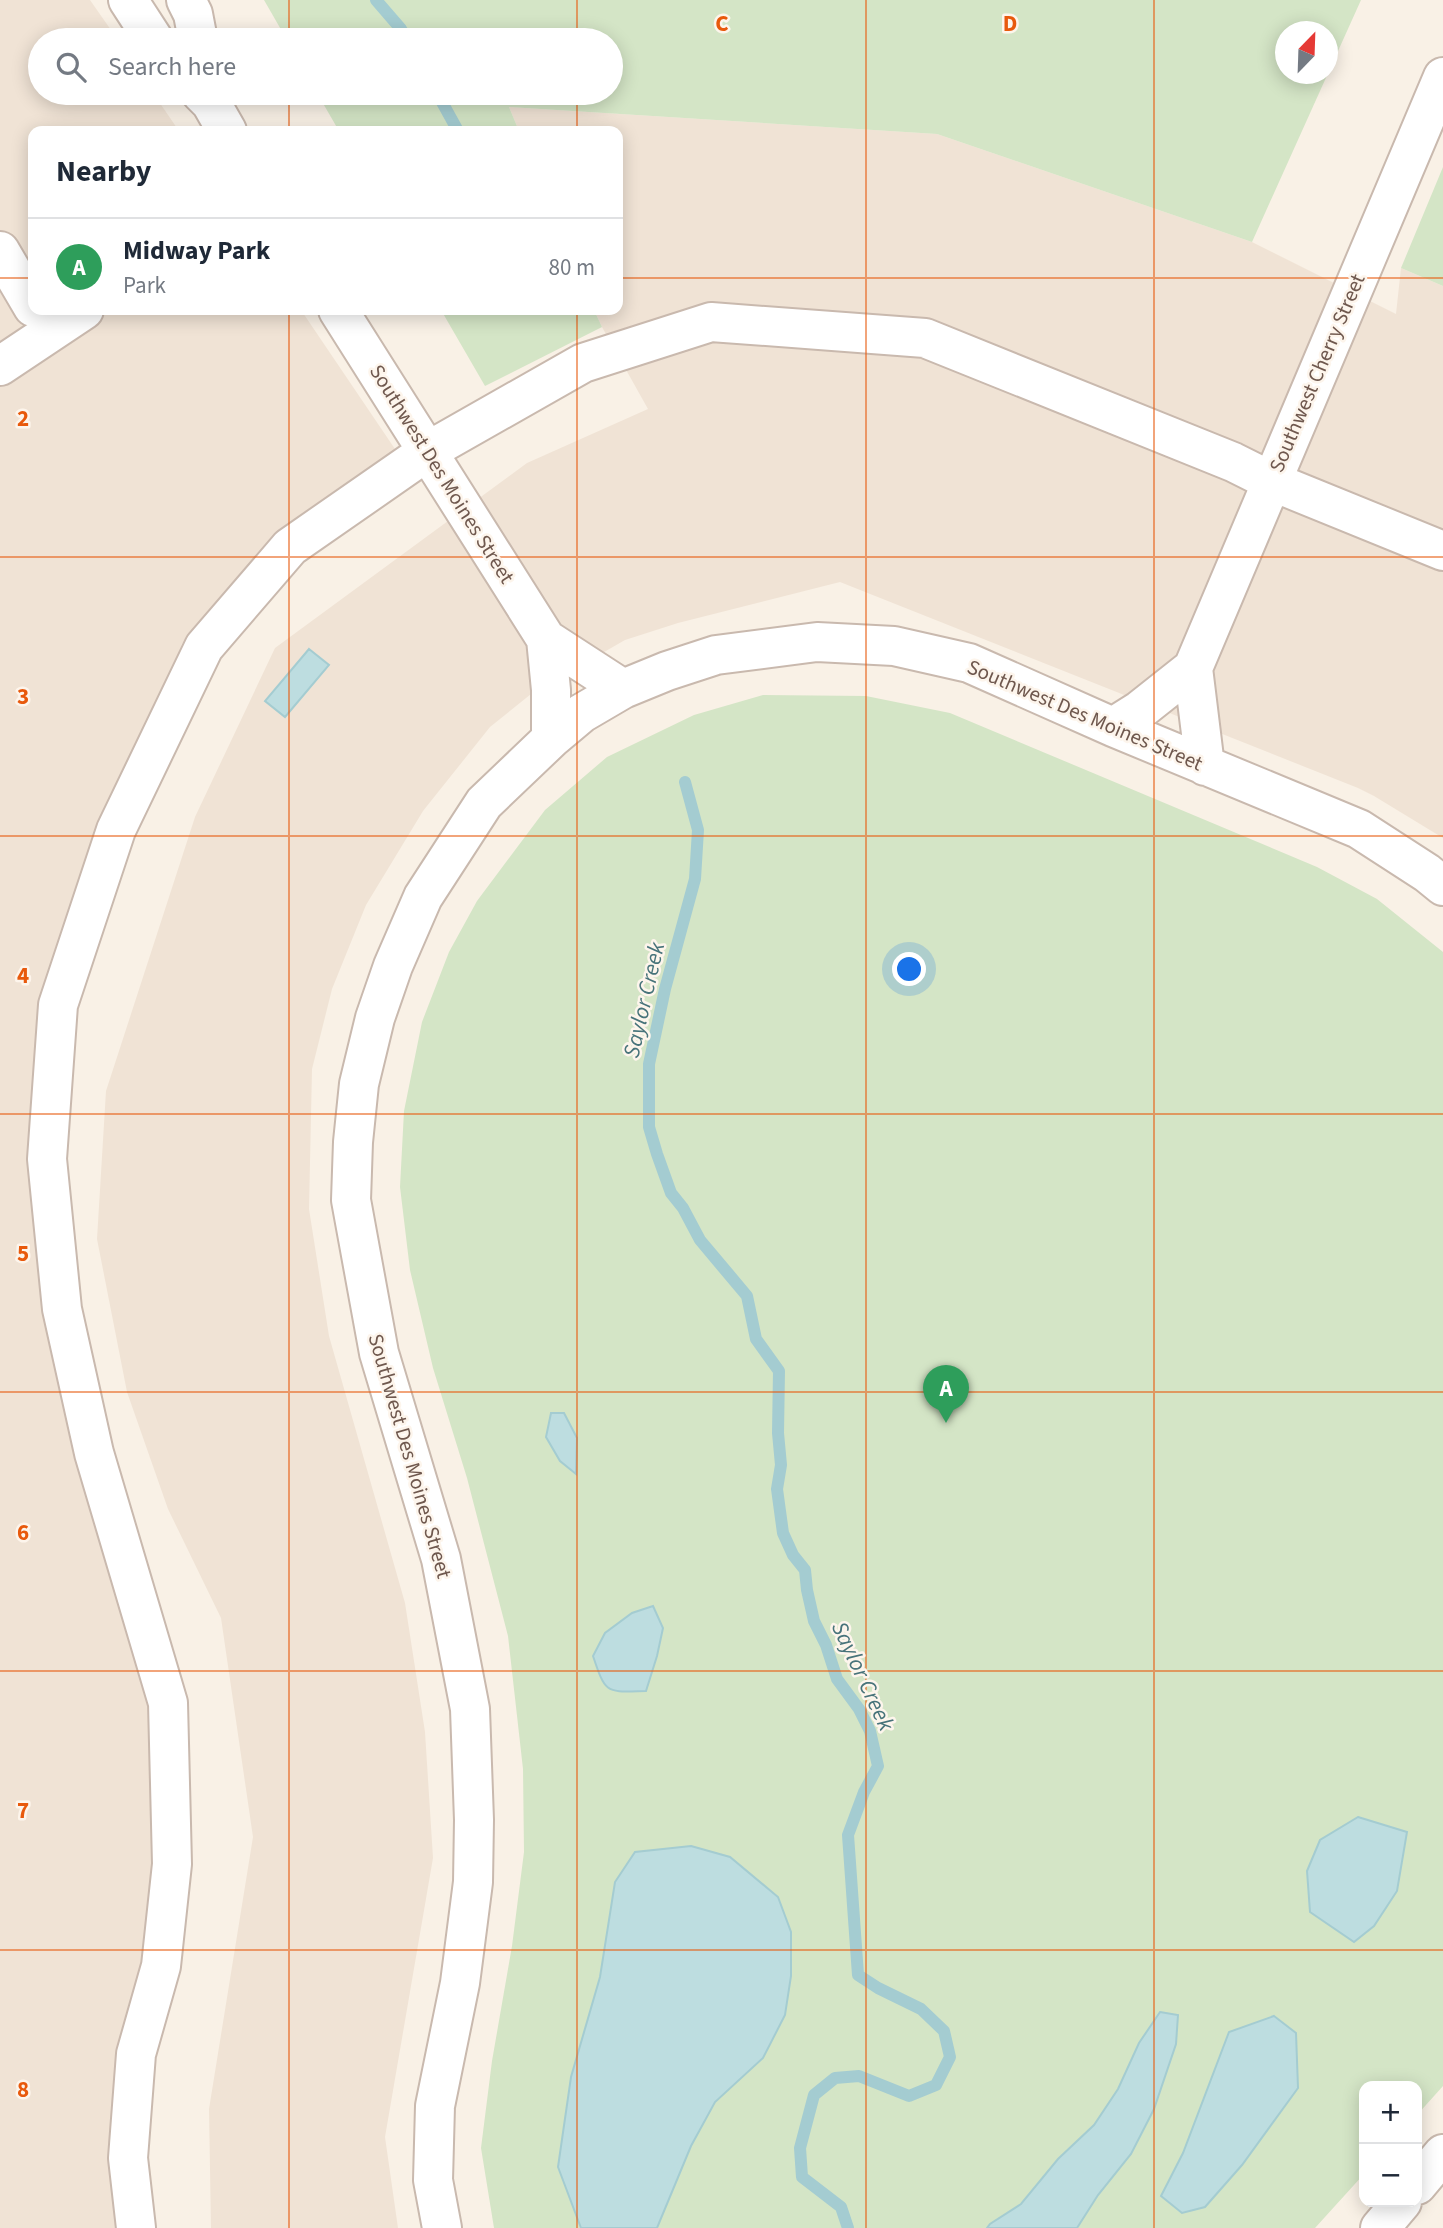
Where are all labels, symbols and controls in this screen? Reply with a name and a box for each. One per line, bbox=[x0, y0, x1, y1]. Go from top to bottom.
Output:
text: C bbox=[715, 7, 729, 40]
text: D bbox=[1003, 7, 1017, 40]
north arrow bbox=[1275, 21, 1338, 84]
search box bbox=[28, 28, 623, 105]
icon: search bbox=[52, 48, 90, 86]
text: Search here bbox=[108, 48, 236, 85]
text: Nearby bbox=[56, 150, 151, 193]
text: Midway Park bbox=[123, 232, 270, 269]
text: A bbox=[72, 251, 86, 284]
text: 80 m bbox=[548, 251, 595, 284]
text: Park bbox=[123, 269, 166, 302]
street label: Southwest Cherry Street bbox=[1262, 269, 1372, 477]
street label: Southwest Des Moines Street bbox=[362, 359, 522, 589]
text: 2 bbox=[17, 402, 29, 435]
street label: Southwest Des Moines Street bbox=[963, 652, 1207, 778]
text: 3 bbox=[17, 680, 29, 713]
water label: Saylor Creek bbox=[615, 938, 674, 1061]
your location bbox=[892, 952, 926, 986]
text: 4 bbox=[17, 959, 29, 992]
text: 5 bbox=[17, 1237, 29, 1270]
street label: Southwest Des Moines Street bbox=[361, 1330, 459, 1582]
pin: A bbox=[923, 1365, 969, 1423]
text: 6 bbox=[17, 1516, 29, 1549]
water label: Saylor Creek bbox=[823, 1616, 903, 1737]
text: 7 bbox=[17, 1794, 29, 1827]
text: 8 bbox=[17, 2073, 29, 2106]
map controls bbox=[1359, 2081, 1422, 2207]
button: + bbox=[1359, 2081, 1422, 2144]
button: − bbox=[1359, 2144, 1422, 2207]

